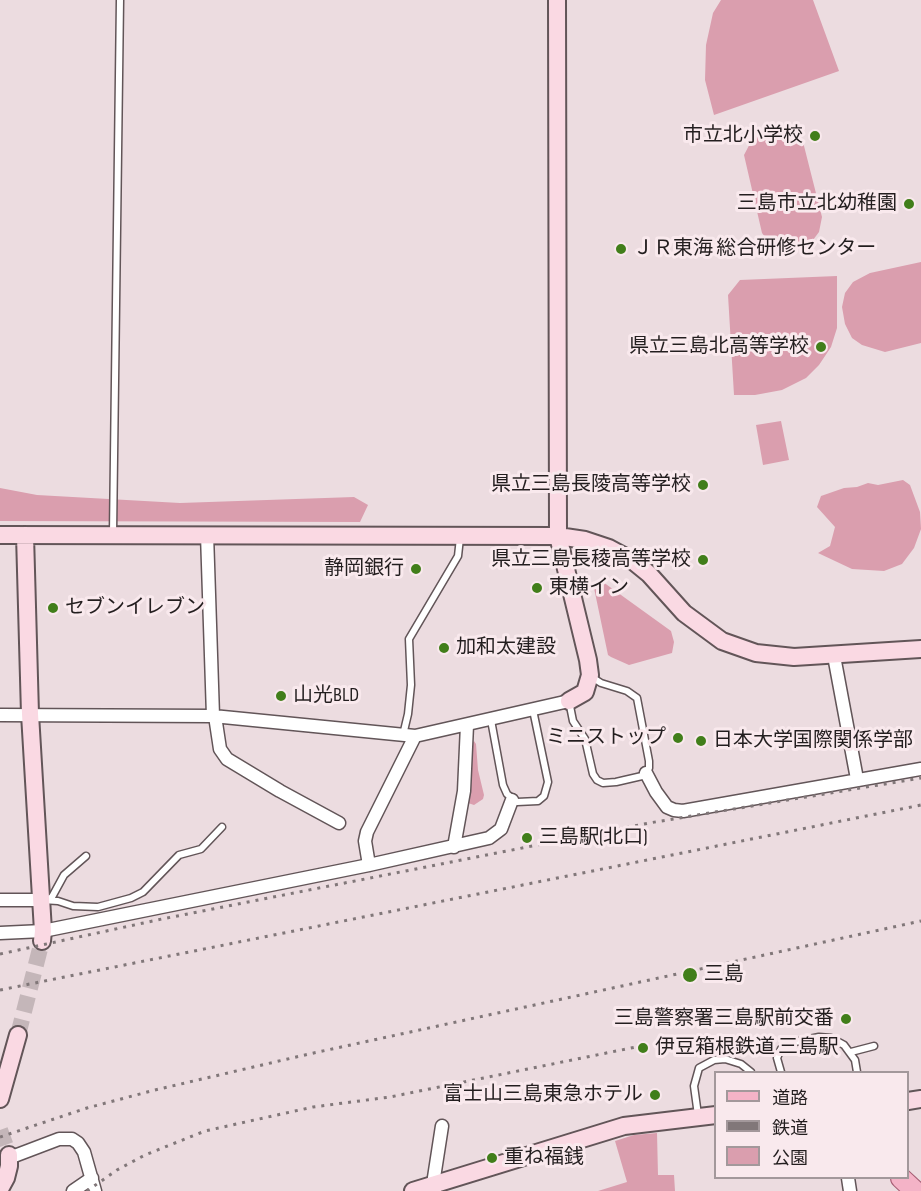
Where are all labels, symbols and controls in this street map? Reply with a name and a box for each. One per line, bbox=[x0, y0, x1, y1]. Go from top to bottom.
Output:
place label: 市立北小学校 bbox=[683, 124, 803, 148]
marker: 市立北小学校 bbox=[808, 129, 822, 143]
place label: 三島市立北幼稚園 bbox=[737, 192, 897, 216]
marker: 三島市立北幼稚園 bbox=[902, 197, 916, 211]
place label: ＪＲ東海 総合研修センター bbox=[633, 237, 876, 261]
marker: ＪＲ東海 総合研修センター bbox=[614, 242, 628, 256]
place label: 県立三島北高等学校 bbox=[629, 335, 809, 359]
marker: 県立三島北高等学校 bbox=[814, 340, 828, 354]
place label: 県立三島長陵高等学校 bbox=[491, 473, 691, 497]
marker: 県立三島長陵高等学校 bbox=[696, 478, 710, 492]
place label: 県立三島長稜高等学校 bbox=[491, 548, 691, 572]
marker: 県立三島長稜高等学校 bbox=[696, 553, 710, 567]
place label: 静岡銀行 bbox=[324, 557, 404, 581]
marker: 静岡銀行 bbox=[409, 562, 423, 576]
place label: 東横イン bbox=[549, 576, 629, 600]
marker: 東横イン bbox=[530, 581, 544, 595]
place label: セブンイレブン bbox=[65, 596, 205, 620]
marker: セブンイレブン bbox=[46, 601, 60, 615]
place label: 加和太建設 bbox=[456, 636, 556, 660]
marker: 加和太建設 bbox=[437, 641, 451, 655]
place label: 山光BLD bbox=[293, 684, 359, 708]
marker: 山光BLD bbox=[274, 689, 288, 703]
place label: ミニストップ bbox=[546, 726, 666, 750]
place label: 日本大学国際関係学部 bbox=[713, 729, 913, 753]
marker: ミニストップ bbox=[671, 731, 685, 745]
marker: 日本大学国際関係学部 bbox=[694, 734, 708, 748]
place label: 三島駅(北口) bbox=[539, 826, 648, 850]
marker: 三島駅(北口) bbox=[520, 831, 534, 845]
place label: 三島 bbox=[704, 963, 744, 987]
marker: 三島 bbox=[681, 966, 699, 984]
place label: 三島警察署三島駅前交番 bbox=[614, 1007, 834, 1031]
marker: 三島警察署三島駅前交番 bbox=[839, 1012, 853, 1026]
place label: 伊豆箱根鉄道 三島駅 bbox=[655, 1036, 838, 1060]
marker: 伊豆箱根鉄道 三島駅 bbox=[636, 1041, 650, 1055]
legend bbox=[714, 1071, 909, 1179]
place label: 富士山三島東急ホテル bbox=[443, 1083, 643, 1107]
marker: 富士山三島東急ホテル bbox=[648, 1088, 662, 1102]
text: 道路 bbox=[772, 1088, 808, 1109]
text: 鉄道 bbox=[772, 1118, 808, 1139]
place label: 重ね福銭 bbox=[504, 1146, 584, 1170]
text: 公園 bbox=[772, 1148, 808, 1169]
marker: 重ね福銭 bbox=[485, 1151, 499, 1165]

